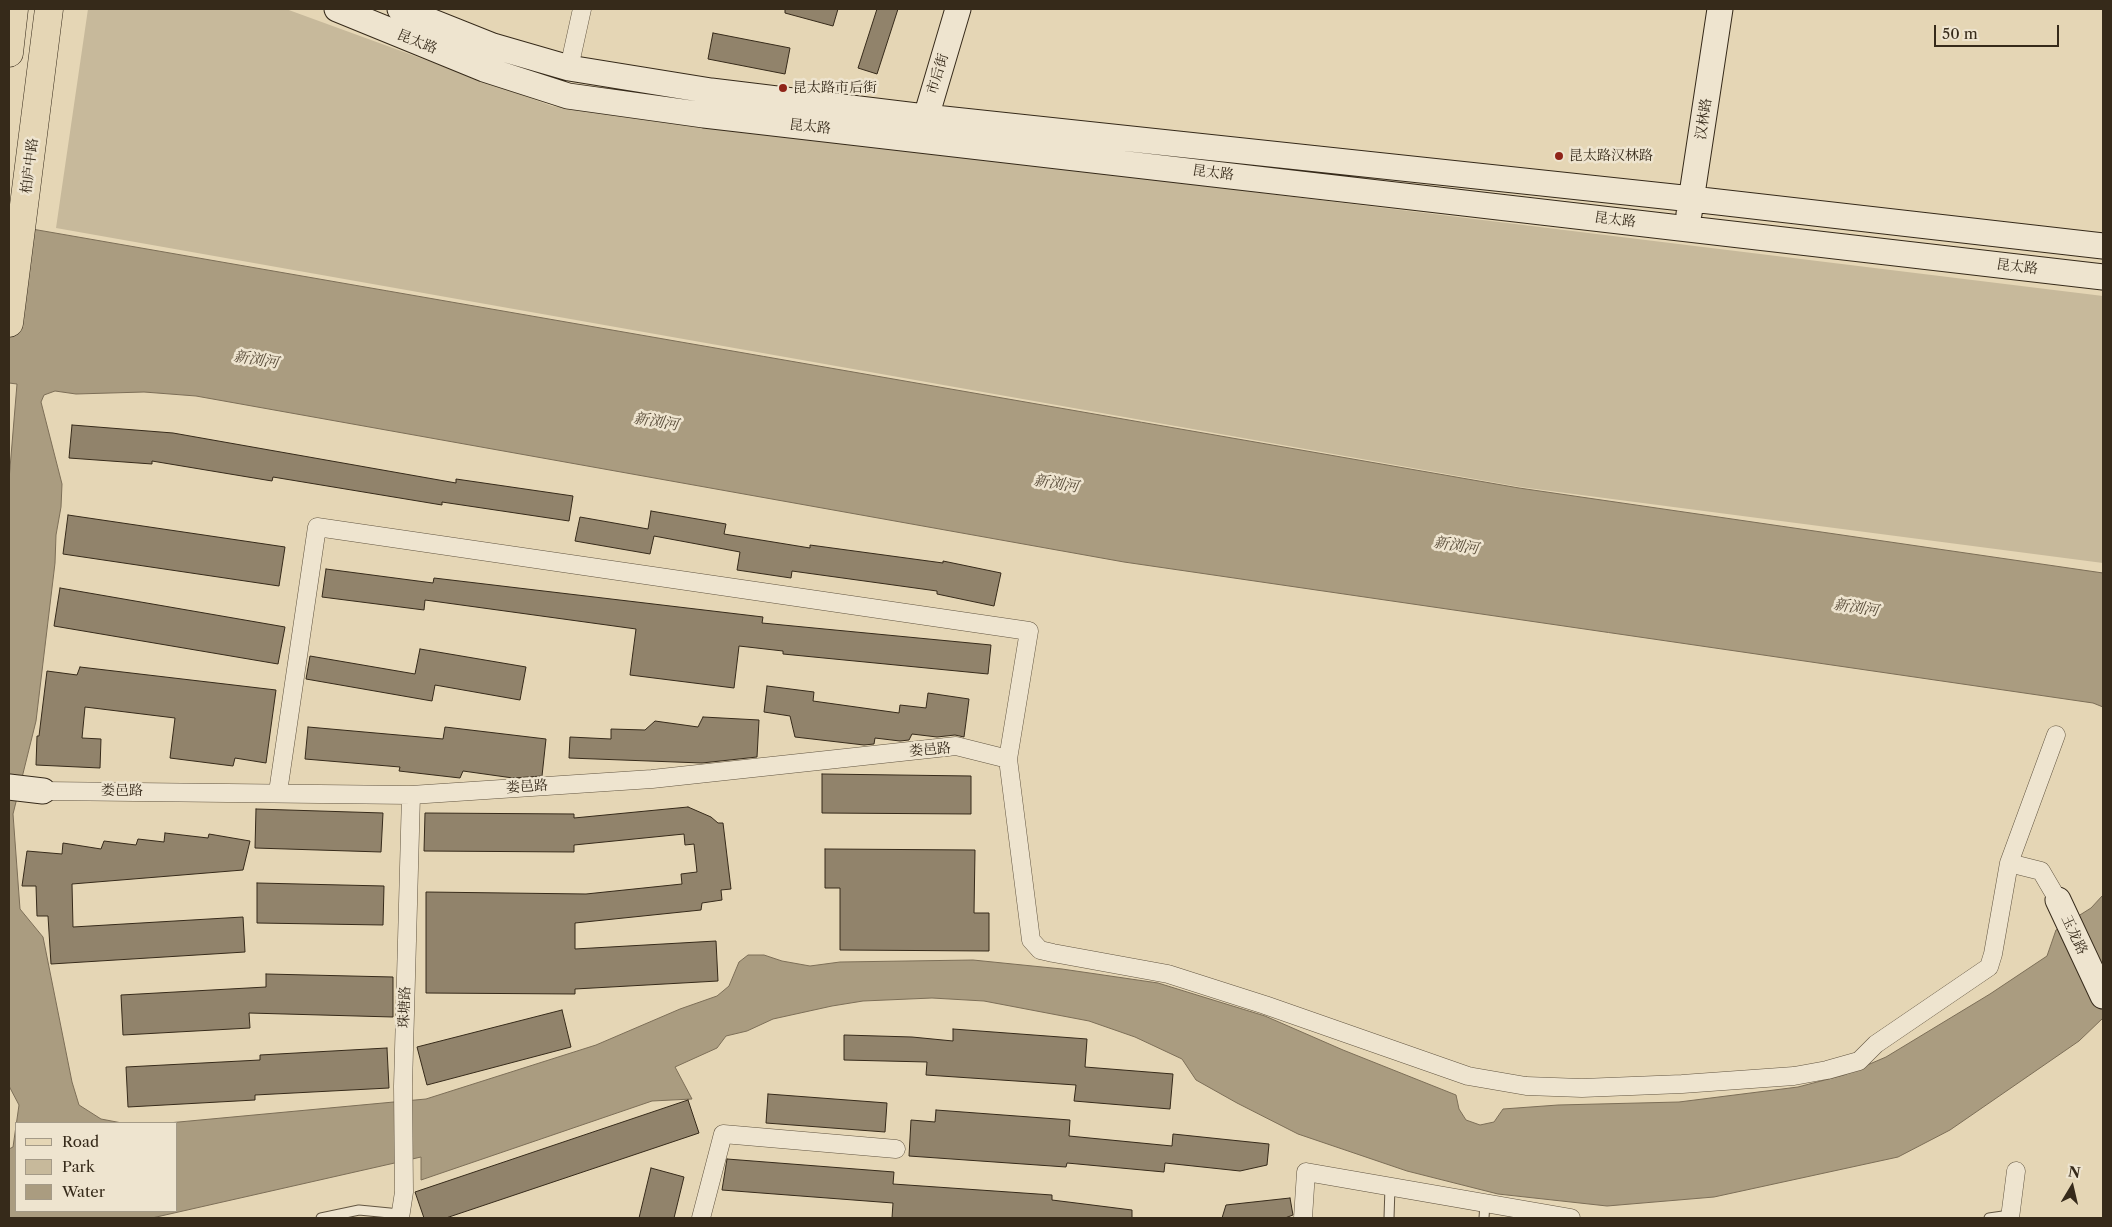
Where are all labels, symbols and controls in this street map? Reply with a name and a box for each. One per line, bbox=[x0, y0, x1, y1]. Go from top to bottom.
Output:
scale bar bbox=[1937, 15, 2062, 47]
text: 50 m bbox=[1942, 24, 1978, 43]
street label: 昆太路 bbox=[394, 26, 440, 58]
street label: 市后街 bbox=[924, 51, 952, 97]
place label: 昆太路市后街 bbox=[793, 80, 877, 96]
marker: 昆太路市后街 bbox=[777, 82, 789, 94]
street label: 汉林路 bbox=[1693, 97, 1715, 141]
street label: 昆太路 bbox=[788, 116, 832, 138]
street label: 柏庐中路 bbox=[18, 137, 42, 195]
place label: 昆太路汉林路 bbox=[1569, 148, 1653, 164]
marker: 昆太路汉林路 bbox=[1553, 150, 1565, 162]
street label: 昆太路 bbox=[1191, 162, 1235, 184]
street label: 昆太路 bbox=[1593, 209, 1637, 231]
street label: 昆太路 bbox=[1995, 256, 2039, 278]
water label: 新浏河 bbox=[232, 348, 280, 372]
water label: 新浏河 bbox=[632, 410, 680, 434]
water label: 新浏河 bbox=[1032, 472, 1080, 496]
water label: 新浏河 bbox=[1432, 534, 1480, 558]
water label: 新浏河 bbox=[1832, 596, 1880, 620]
street label: 娄邑路 bbox=[908, 740, 952, 760]
street label: 娄邑路 bbox=[505, 777, 549, 797]
street label: 娄邑路 bbox=[101, 783, 143, 799]
street label: 玉龙路 bbox=[2058, 912, 2090, 958]
street label: 珠塘路 bbox=[396, 986, 414, 1028]
legend bbox=[15, 1122, 178, 1212]
text: Road bbox=[62, 1132, 99, 1151]
text: Park bbox=[62, 1157, 95, 1176]
north arrow bbox=[2047, 1162, 2097, 1212]
text: N bbox=[2067, 1162, 2082, 1182]
text: Water bbox=[62, 1182, 105, 1201]

